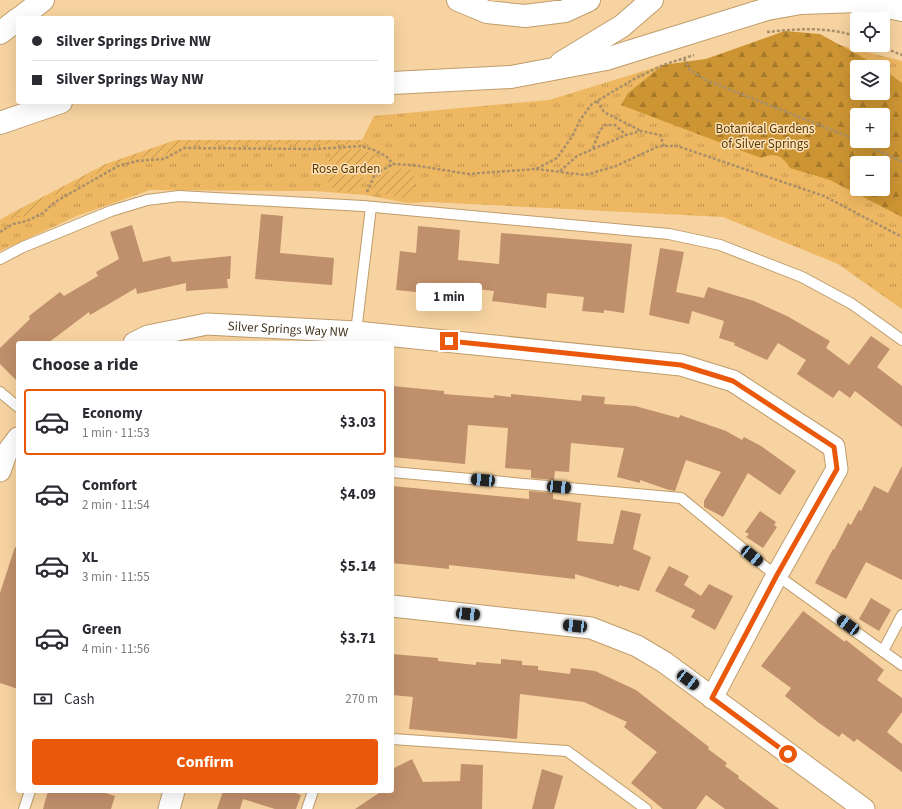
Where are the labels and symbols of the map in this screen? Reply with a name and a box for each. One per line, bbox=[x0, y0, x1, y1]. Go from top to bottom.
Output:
park label: Botanical Gardens of Silver Springs bbox=[716, 120, 815, 153]
park label: Rose Garden bbox=[312, 160, 380, 178]
callout: 1 min bbox=[416, 283, 482, 311]
street label: Silver Springs Way NW bbox=[227, 317, 349, 342]
route end bbox=[440, 332, 458, 350]
car bbox=[471, 473, 495, 487]
car bbox=[547, 480, 571, 494]
car bbox=[739, 544, 765, 568]
car bbox=[455, 607, 481, 621]
car bbox=[835, 613, 861, 637]
car bbox=[562, 619, 588, 633]
car bbox=[675, 668, 701, 692]
route start bbox=[779, 745, 797, 763]

